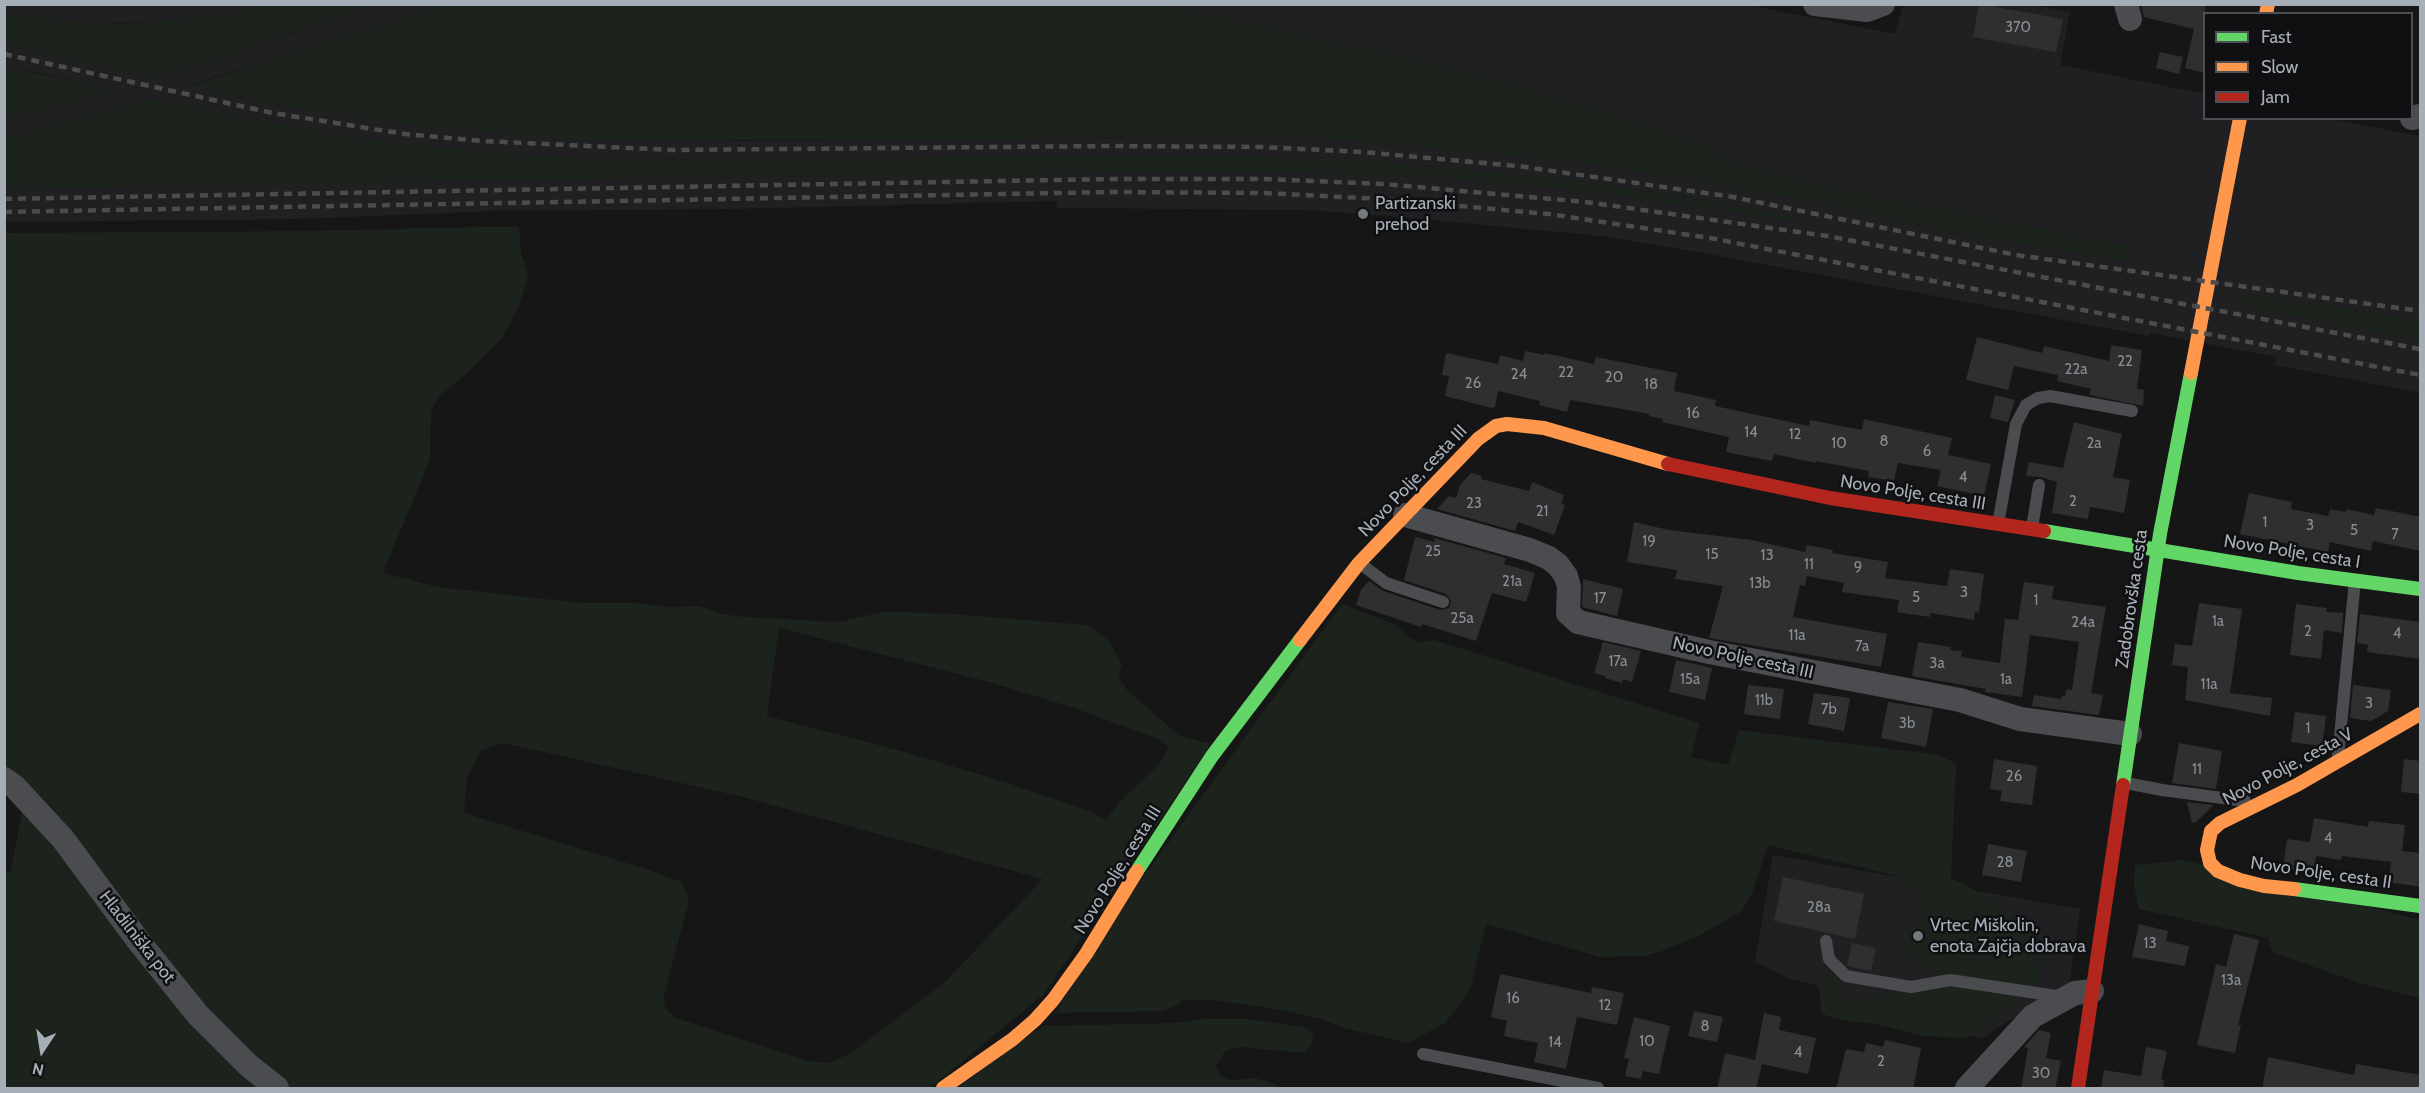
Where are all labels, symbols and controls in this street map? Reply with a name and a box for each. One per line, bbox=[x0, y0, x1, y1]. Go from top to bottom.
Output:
legend bbox=[2203, 12, 2413, 120]
house number: 370 bbox=[2005, 19, 2031, 37]
text: Fast bbox=[2261, 26, 2292, 48]
text: Slow bbox=[2261, 56, 2298, 78]
text: Jam bbox=[2261, 86, 2290, 108]
place label: Partizanski prehod bbox=[1375, 193, 1456, 236]
marker: Partizanski prehod bbox=[1356, 207, 1370, 221]
house number: 22 bbox=[2117, 353, 2133, 371]
house number: 22a bbox=[2065, 361, 2087, 379]
house number: 22 bbox=[1558, 364, 1574, 382]
house number: 24 bbox=[1511, 366, 1527, 384]
house number: 20 bbox=[1605, 369, 1623, 387]
house number: 26 bbox=[1465, 375, 1481, 393]
house number: 18 bbox=[1644, 376, 1658, 394]
house number: 16 bbox=[1686, 405, 1700, 423]
street label: Novo Polje, cesta III bbox=[1354, 421, 1472, 541]
house number: 14 bbox=[1744, 424, 1758, 442]
house number: 12 bbox=[1789, 426, 1801, 444]
house number: 8 bbox=[1879, 433, 1889, 451]
house number: 10 bbox=[1831, 435, 1847, 453]
house number: 2a bbox=[2086, 435, 2102, 453]
house number: 6 bbox=[1923, 443, 1931, 461]
house number: 4 bbox=[1959, 469, 1967, 487]
street label: Novo Polje, cesta III bbox=[1839, 471, 1987, 515]
house number: 2 bbox=[2069, 493, 2077, 511]
house number: 23 bbox=[1466, 495, 1482, 513]
house number: 21 bbox=[1536, 503, 1548, 521]
house number: 1 bbox=[2263, 514, 2267, 532]
house number: 3 bbox=[2306, 517, 2314, 535]
house number: 5 bbox=[2350, 522, 2358, 540]
house number: 7 bbox=[2391, 526, 2399, 544]
street label: Zadobrovška cesta bbox=[2112, 528, 2152, 670]
street label: Novo Polje, cesta I bbox=[2222, 531, 2362, 573]
house number: 19 bbox=[1642, 533, 1656, 551]
house number: 25 bbox=[1425, 543, 1441, 561]
house number: 15 bbox=[1705, 546, 1719, 564]
house number: 13 bbox=[1760, 547, 1774, 565]
house number: 11 bbox=[1804, 556, 1814, 574]
house number: 9 bbox=[1854, 559, 1862, 577]
house number: 21a bbox=[1502, 573, 1522, 591]
house number: 13b bbox=[1749, 575, 1771, 593]
house number: 3 bbox=[1960, 584, 1968, 602]
house number: 5 bbox=[1912, 589, 1920, 607]
house number: 17 bbox=[1594, 590, 1606, 608]
house number: 1 bbox=[2034, 592, 2038, 610]
house number: 25a bbox=[1450, 610, 1474, 628]
house number: 1a bbox=[2212, 613, 2224, 631]
house number: 24a bbox=[2071, 614, 2095, 632]
house number: 2 bbox=[2304, 623, 2312, 641]
house number: 4 bbox=[2393, 625, 2401, 643]
house number: 11a bbox=[1789, 627, 1805, 645]
street label: Novo Polje cesta III bbox=[1671, 633, 1815, 683]
house number: 7a bbox=[1855, 638, 1869, 656]
house number: 17a bbox=[1608, 653, 1628, 671]
house number: 3a bbox=[1929, 655, 1945, 673]
house number: 15a bbox=[1680, 671, 1700, 689]
house number: 1a bbox=[2000, 671, 2012, 689]
house number: 11a bbox=[2201, 676, 2217, 694]
house number: 11b bbox=[1755, 692, 1773, 710]
house number: 3 bbox=[2365, 695, 2373, 713]
house number: 7b bbox=[1821, 701, 1837, 719]
house number: 3b bbox=[1899, 715, 1915, 733]
house number: 1 bbox=[2306, 720, 2310, 738]
street label: Novo Polje, cesta V bbox=[2219, 724, 2357, 810]
house number: 11 bbox=[2192, 761, 2202, 779]
house number: 26 bbox=[2006, 768, 2022, 786]
street label: Novo Polje, cesta III bbox=[1070, 802, 1166, 938]
house number: 4 bbox=[2324, 830, 2332, 848]
street label: Novo Polje, cesta II bbox=[2249, 852, 2393, 894]
house number: 28 bbox=[1997, 854, 2013, 872]
street label: Hladilniška pot bbox=[94, 886, 180, 988]
house number: 28a bbox=[1807, 899, 1831, 917]
place label: Vrtec Miškolin, enota Zajčja dobrava bbox=[1930, 915, 2086, 958]
marker: Vrtec Miškolin, enota Zajčja dobrava bbox=[1911, 929, 1925, 943]
house number: 13 bbox=[2143, 935, 2157, 953]
house number: 13a bbox=[2221, 972, 2241, 990]
house number: 16 bbox=[1506, 990, 1520, 1008]
house number: 12 bbox=[1599, 997, 1611, 1015]
house number: 8 bbox=[1700, 1018, 1710, 1036]
north arrow bbox=[12, 1021, 72, 1081]
house number: 10 bbox=[1639, 1033, 1655, 1051]
house number: 14 bbox=[1548, 1034, 1562, 1052]
house number: 4 bbox=[1794, 1044, 1802, 1062]
house number: 2 bbox=[1877, 1053, 1885, 1071]
text: N bbox=[31, 1059, 46, 1080]
house number: 30 bbox=[2032, 1065, 2050, 1083]

